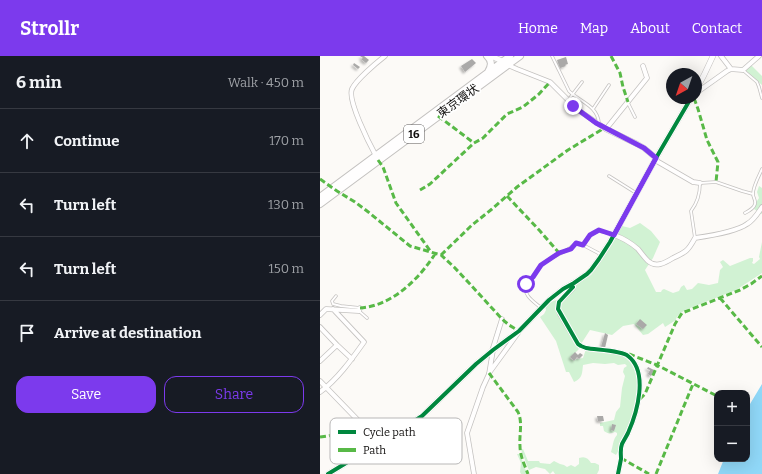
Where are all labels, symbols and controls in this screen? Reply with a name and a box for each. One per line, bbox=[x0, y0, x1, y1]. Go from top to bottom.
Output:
text: Strollr bbox=[20, 17, 79, 40]
text: Home bbox=[518, 20, 558, 37]
text: Map bbox=[580, 20, 608, 37]
text: About bbox=[630, 20, 670, 37]
text: Contact bbox=[692, 20, 742, 37]
north arrow bbox=[666, 68, 702, 104]
text: 6 min bbox=[16, 72, 62, 93]
text: Walk · 450 m bbox=[228, 75, 304, 90]
street label: 東京環状 bbox=[434, 81, 482, 121]
route end bbox=[564, 97, 582, 115]
road number: 16 bbox=[404, 125, 424, 143]
icon: ahead bbox=[16, 130, 38, 152]
text: Continue bbox=[54, 132, 120, 150]
text: 170 m bbox=[269, 133, 304, 148]
icon: left bbox=[16, 194, 38, 216]
text: Turn left bbox=[54, 196, 116, 214]
text: 130 m bbox=[268, 197, 304, 212]
icon: left bbox=[16, 258, 38, 280]
text: Turn left bbox=[54, 260, 116, 278]
text: 150 m bbox=[268, 261, 304, 276]
route start bbox=[517, 275, 535, 293]
icon: arrive bbox=[16, 322, 38, 344]
text: Arrive at destination bbox=[54, 324, 201, 342]
button: Save bbox=[16, 376, 156, 413]
button: Share bbox=[164, 376, 304, 413]
map controls bbox=[714, 390, 750, 462]
button: + bbox=[714, 390, 750, 426]
legend bbox=[330, 418, 462, 464]
text: Cycle path bbox=[363, 426, 416, 439]
button: − bbox=[714, 426, 750, 462]
text: Path bbox=[363, 444, 386, 457]

